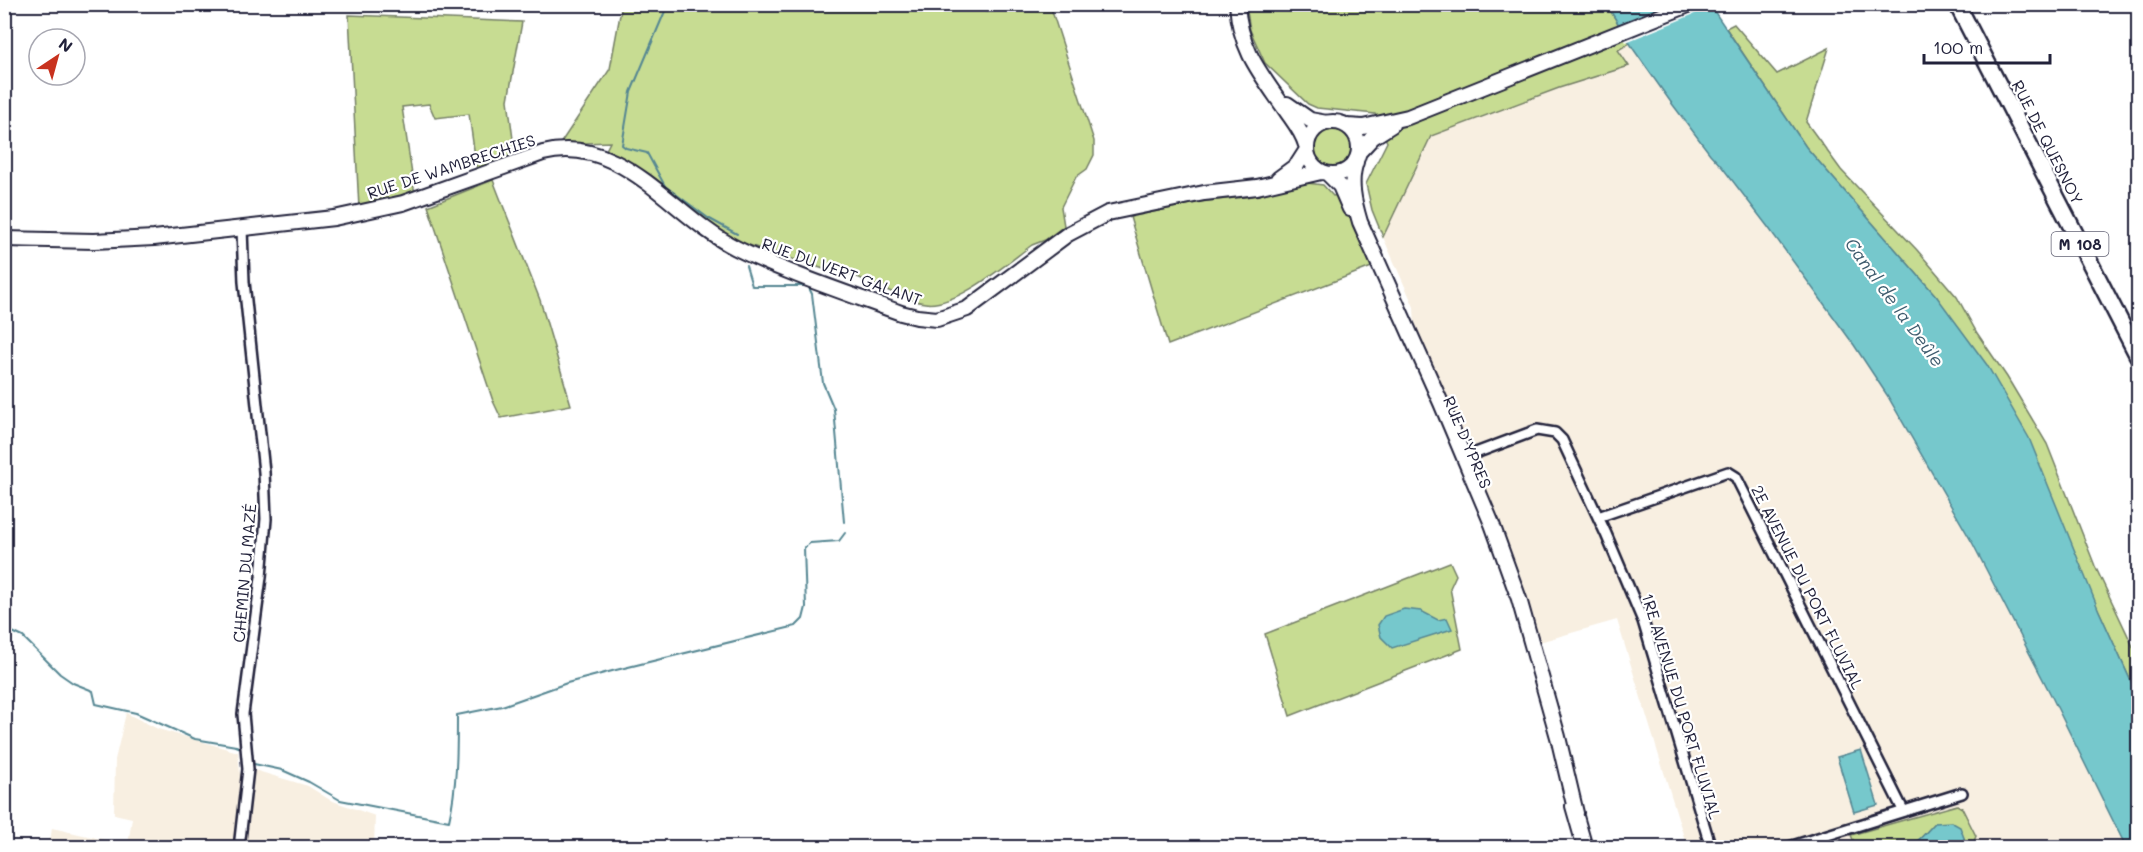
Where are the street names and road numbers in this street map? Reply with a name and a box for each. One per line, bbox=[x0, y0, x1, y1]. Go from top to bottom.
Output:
street label: RUE DE QUESNOY bbox=[2008, 76, 2088, 208]
street label: RUE DE WAMBRECHIES bbox=[364, 129, 538, 203]
street label: RUE DU VERT GALANT bbox=[759, 232, 925, 310]
road number: M 108 bbox=[2052, 232, 2108, 256]
street label: RUE D'YPRES bbox=[1439, 393, 1497, 491]
street label: 2E AVENUE DU PORT FLUVIAL bbox=[1747, 481, 1869, 693]
street label: CHEMIN DU MAZÉ bbox=[227, 503, 261, 643]
street label: 1RE AVENUE DU PORT FLUVIAL bbox=[1638, 591, 1727, 822]

